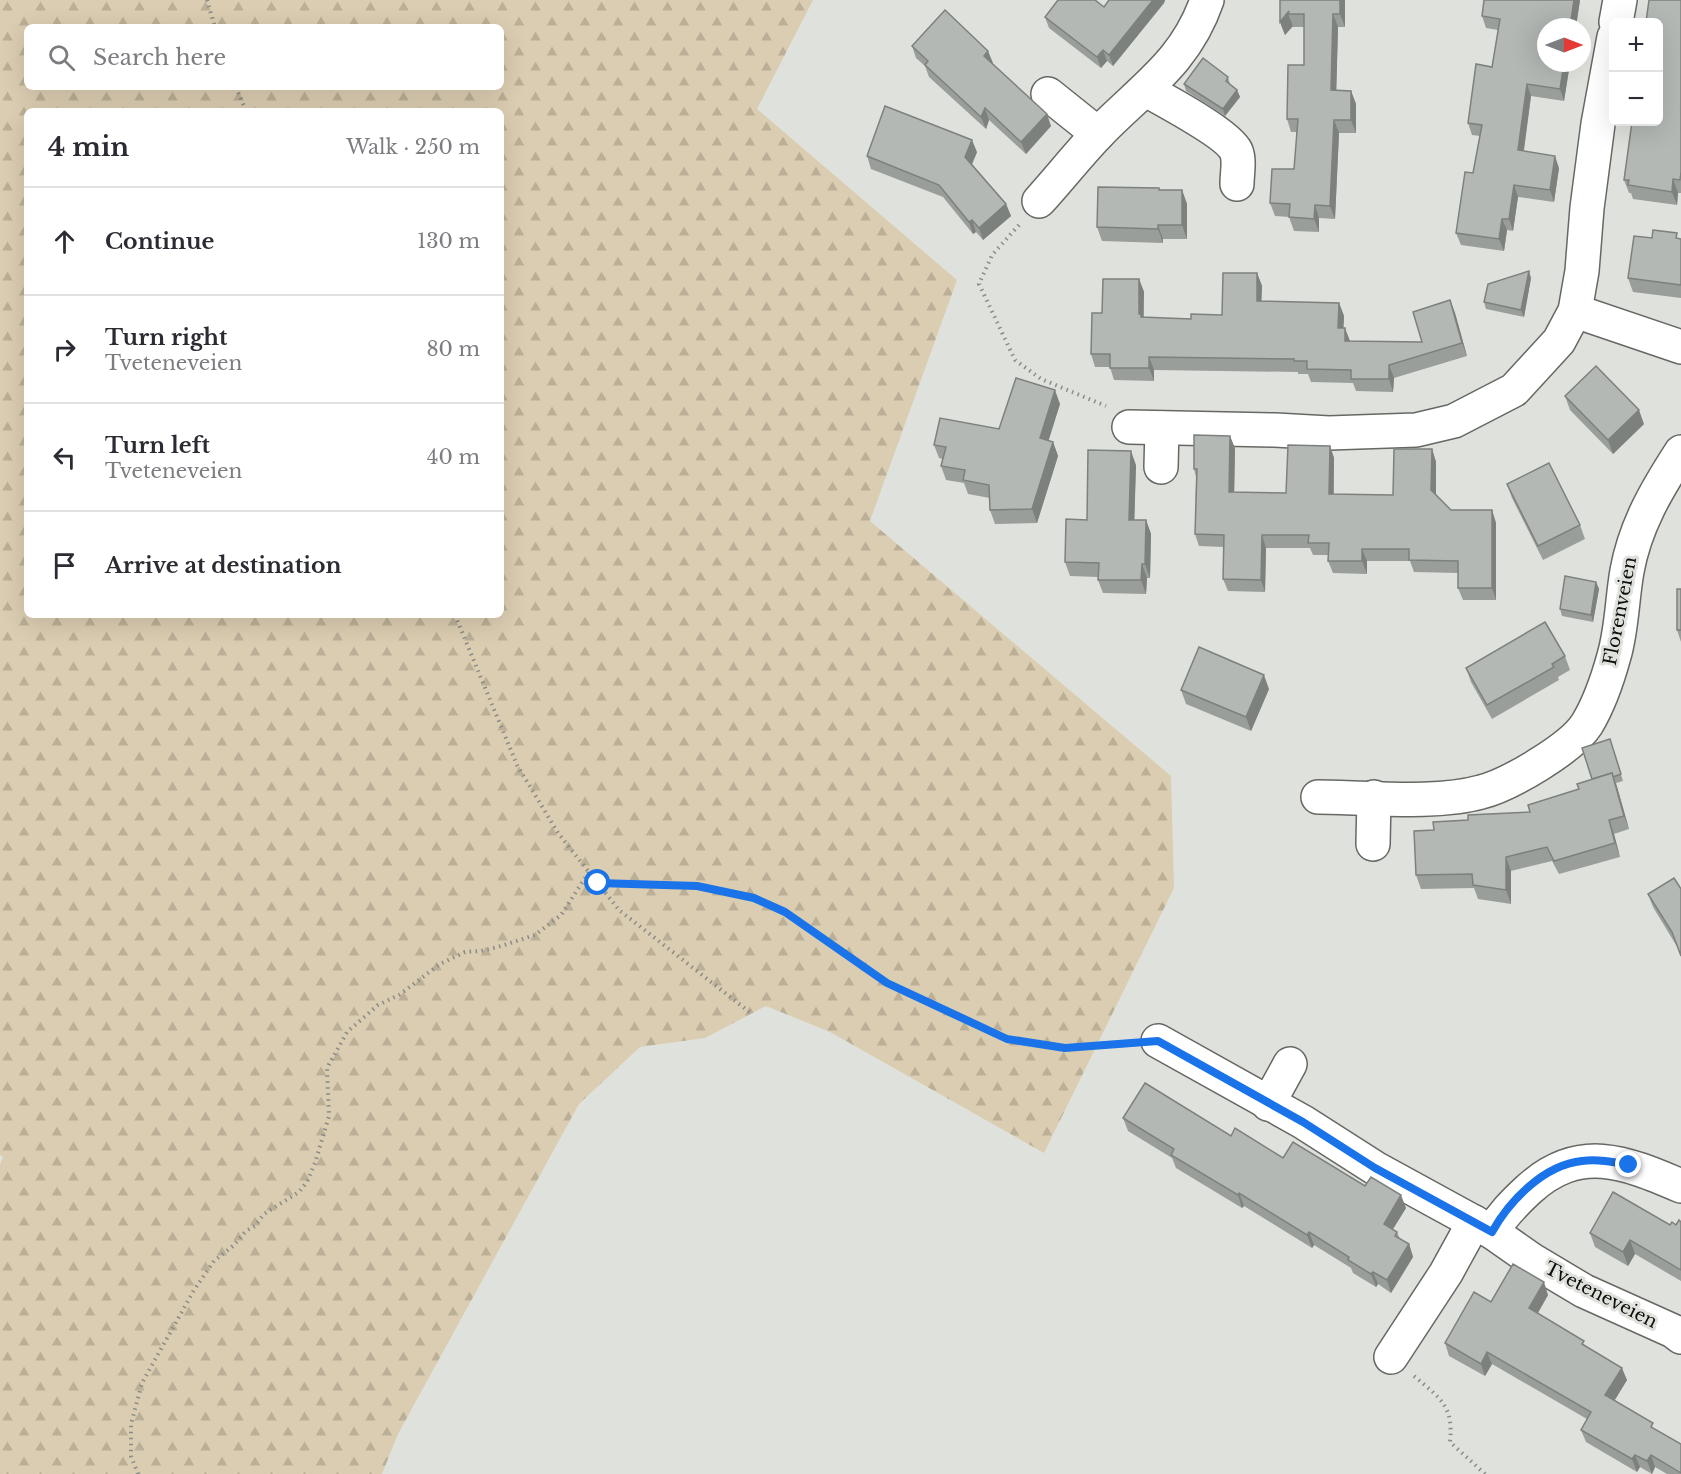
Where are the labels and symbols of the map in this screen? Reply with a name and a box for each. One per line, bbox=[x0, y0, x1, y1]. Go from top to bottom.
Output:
north arrow bbox=[1537, 18, 1591, 72]
street label: Florenveien bbox=[1599, 555, 1641, 667]
route start bbox=[584, 869, 610, 895]
route end bbox=[1615, 1151, 1641, 1177]
street label: Tveteneveien bbox=[1541, 1257, 1661, 1333]

